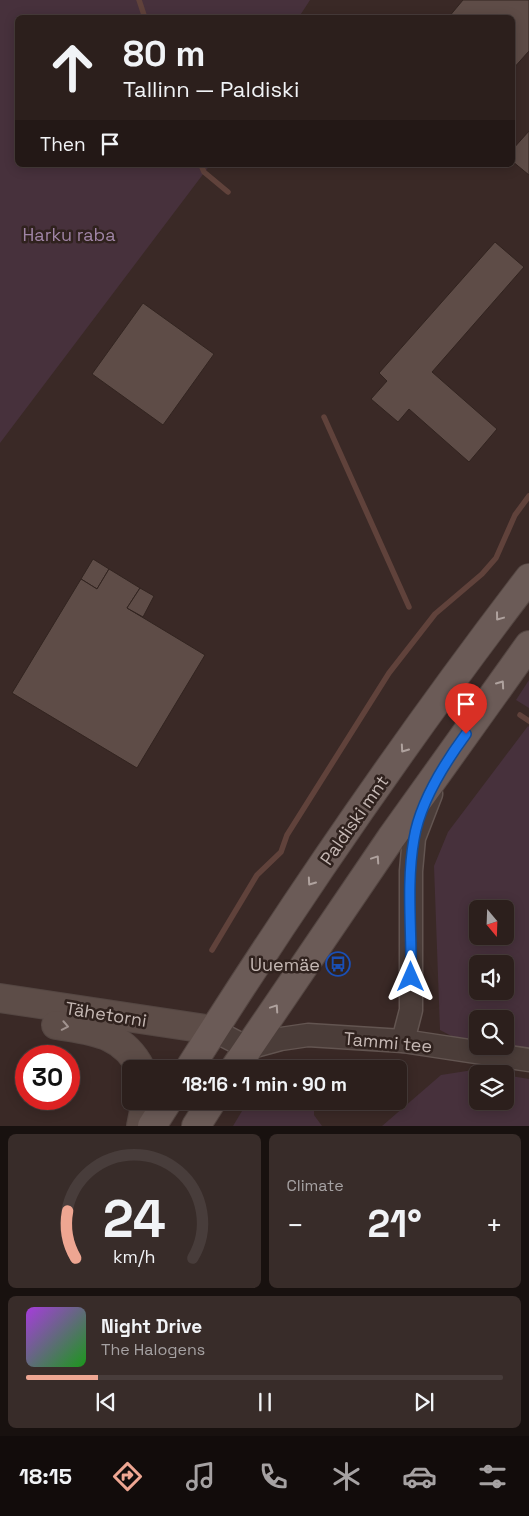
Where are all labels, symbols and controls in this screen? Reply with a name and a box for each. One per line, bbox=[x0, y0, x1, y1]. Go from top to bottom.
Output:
text: 80 m bbox=[123, 32, 205, 76]
icon: ahead bbox=[40, 35, 105, 100]
text: Tallinn — Paldiski bbox=[123, 75, 299, 103]
icon: arrive bbox=[96, 130, 124, 158]
text: Then bbox=[40, 132, 86, 157]
park label: Harku raba bbox=[22, 223, 116, 246]
one-way arrow bbox=[497, 611, 505, 620]
one-way arrow bbox=[495, 680, 504, 690]
pin bbox=[445, 683, 487, 734]
icon: arrive bbox=[452, 690, 480, 718]
one-way arrow bbox=[401, 743, 410, 752]
street label: Paldiski mnt bbox=[315, 771, 393, 869]
one-way arrow bbox=[370, 855, 379, 865]
one-way arrow bbox=[308, 876, 317, 886]
north arrow bbox=[469, 900, 514, 945]
map controls bbox=[469, 900, 514, 1110]
position arrow bbox=[384, 950, 436, 1002]
bus stop icon: Uuemäe bbox=[325, 951, 351, 977]
place label: Uuemäe bbox=[250, 953, 320, 976]
button: sound bbox=[469, 955, 514, 1000]
street label: Tähetorni bbox=[64, 996, 148, 1032]
one-way arrow bbox=[269, 1004, 278, 1014]
button: search bbox=[469, 1010, 514, 1055]
one-way arrow bbox=[61, 1021, 69, 1031]
street label: Tammi tee bbox=[343, 1027, 433, 1057]
speed limit sign: 30 bbox=[15, 1045, 80, 1110]
button: layers bbox=[469, 1065, 514, 1110]
text: 18:16 · 1 min · 90 m bbox=[182, 1072, 347, 1097]
text: Climate bbox=[287, 1175, 344, 1196]
text: 24 bbox=[103, 1186, 166, 1252]
text: 21° bbox=[367, 1200, 422, 1248]
text: − bbox=[287, 1207, 304, 1243]
text: + bbox=[486, 1207, 503, 1243]
text: km/h bbox=[113, 1245, 156, 1268]
text: Night Drive bbox=[101, 1314, 202, 1339]
text: The Halogens bbox=[101, 1339, 205, 1360]
icon: previous bbox=[92, 1388, 120, 1416]
icon: pause bbox=[251, 1388, 279, 1416]
icon: next bbox=[410, 1388, 438, 1416]
icon: directions bbox=[110, 1459, 145, 1494]
icon: music bbox=[183, 1459, 218, 1494]
icon: phone bbox=[256, 1459, 291, 1494]
icon: climate bbox=[329, 1459, 364, 1494]
icon: car bbox=[402, 1459, 437, 1494]
icon: filters bbox=[475, 1459, 510, 1494]
text: 18:15 bbox=[19, 1462, 72, 1490]

